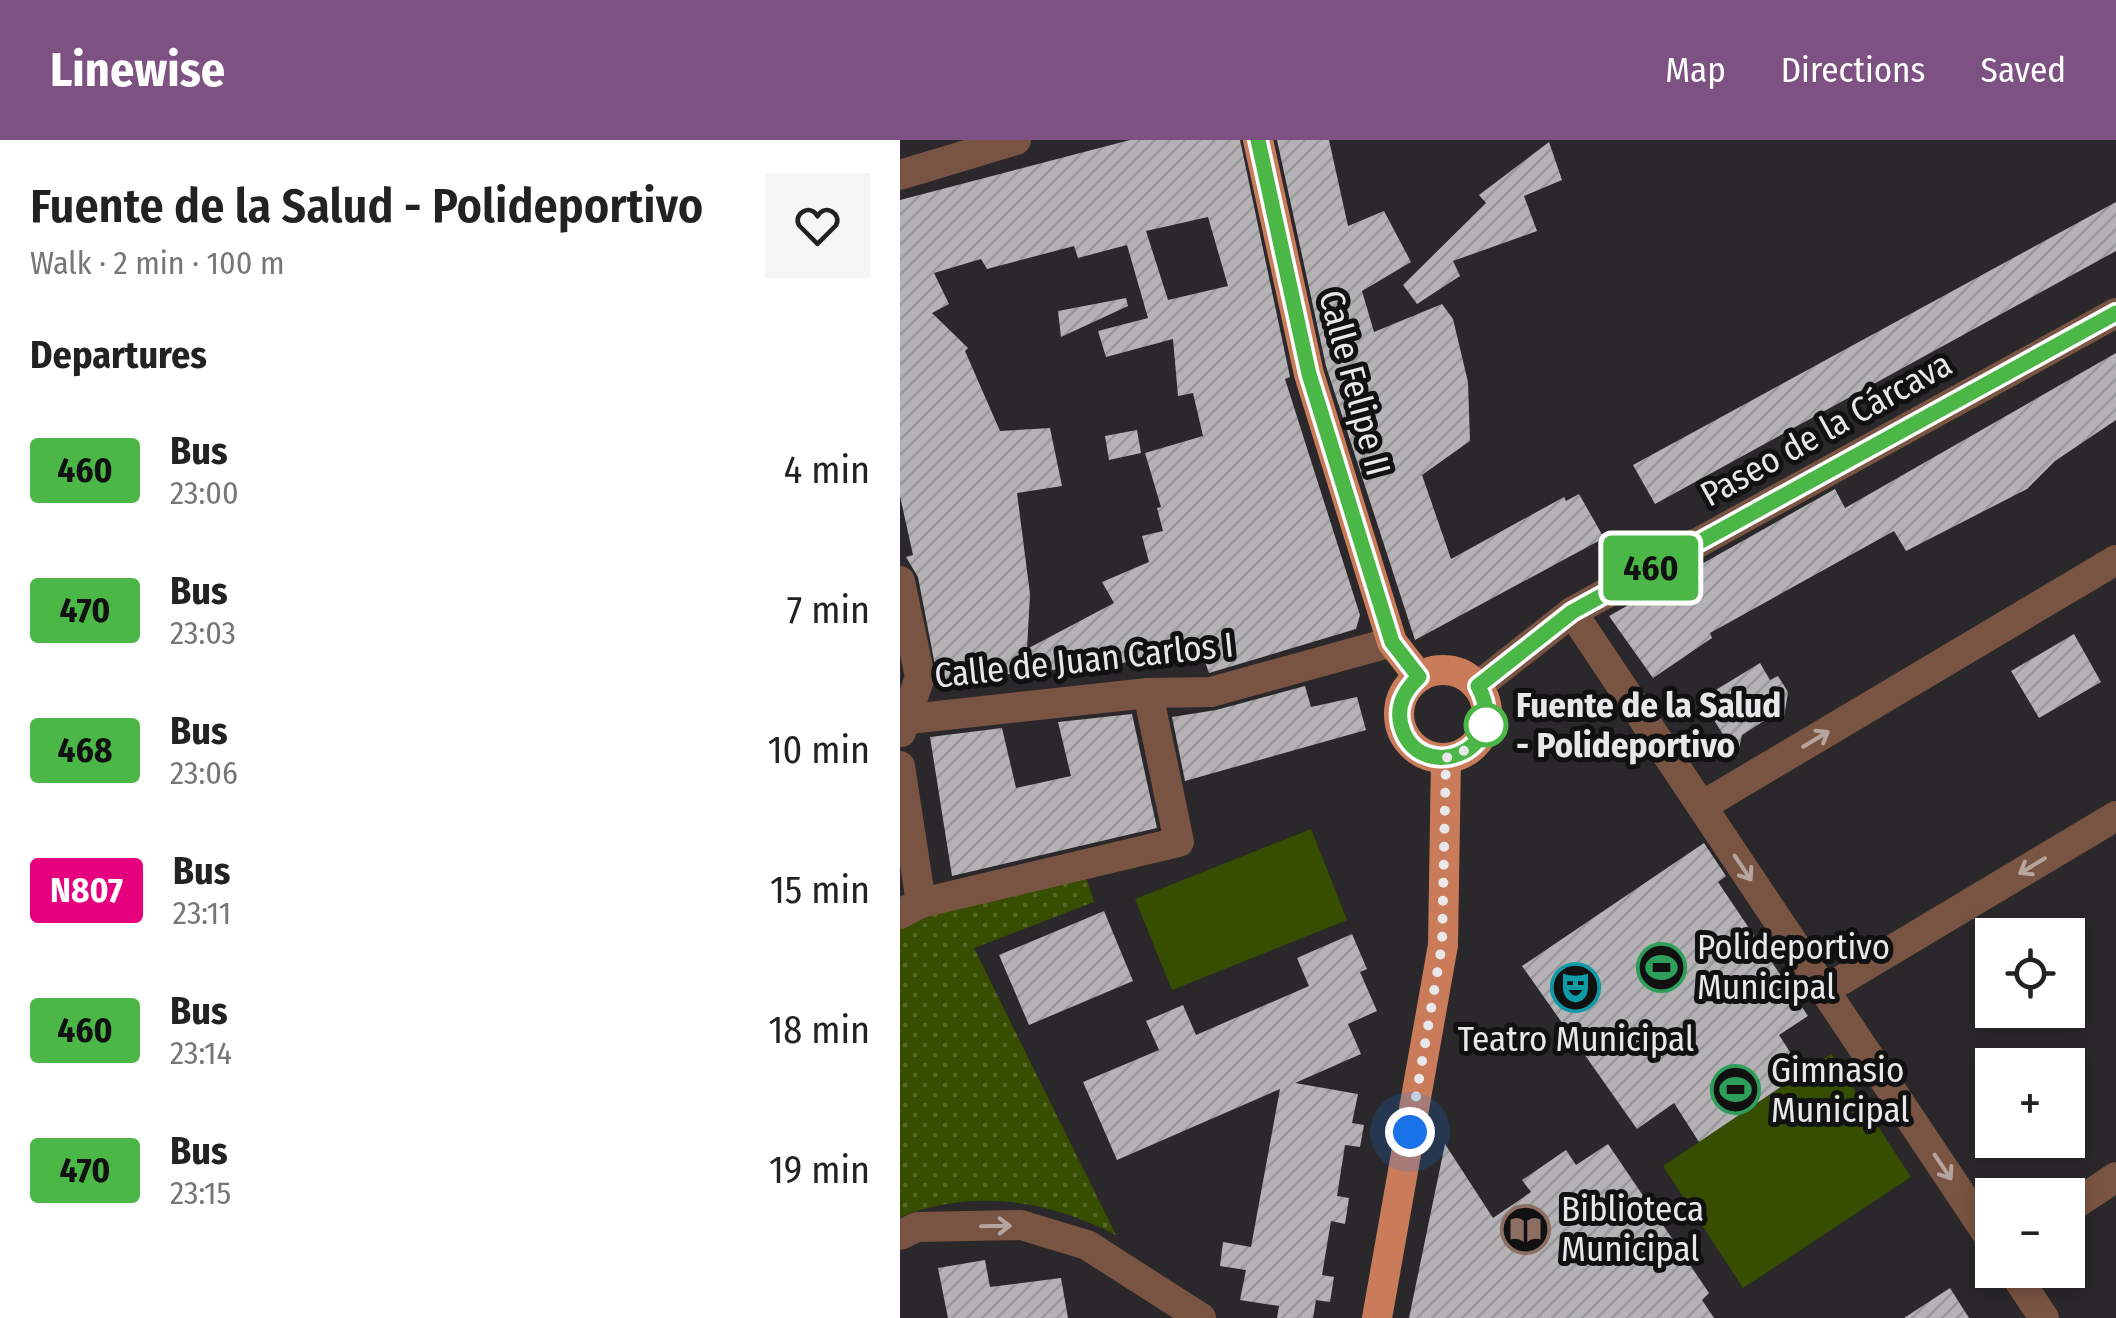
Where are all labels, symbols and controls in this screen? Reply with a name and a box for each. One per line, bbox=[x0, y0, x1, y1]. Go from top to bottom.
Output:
text: Linewise bbox=[50, 41, 225, 99]
text: Map bbox=[1665, 49, 1726, 91]
text: Directions bbox=[1781, 49, 1926, 91]
text: Saved bbox=[1981, 49, 2066, 91]
button: heart bbox=[765, 173, 870, 278]
text: Fuente de la Salud - Polideportivo bbox=[30, 177, 703, 235]
text: Walk · 2 min · 100 m bbox=[30, 244, 285, 282]
street label: Calle Felipe II bbox=[1310, 286, 1400, 480]
text: Departures bbox=[30, 332, 207, 378]
street label: Paseo de la Cárcava bbox=[1693, 343, 1959, 515]
text: Bus bbox=[170, 428, 228, 474]
text: 4 min bbox=[784, 447, 870, 493]
text: 460 bbox=[57, 449, 113, 491]
text: 23:00 bbox=[170, 474, 239, 512]
line badge: 460 bbox=[1594, 536, 1708, 600]
text: 460 bbox=[1623, 547, 1679, 589]
text: Bus bbox=[170, 568, 228, 614]
text: 7 min bbox=[787, 587, 870, 633]
text: 470 bbox=[60, 589, 110, 631]
text: 23:03 bbox=[170, 614, 236, 652]
street label: Calle de Juan Carlos I bbox=[932, 623, 1236, 697]
place label: Fuente de la Salud - Polideportivo bbox=[1516, 684, 1781, 766]
marker: Fuente de la Salud - Polideportivo bbox=[1465, 704, 1507, 746]
text: Bus bbox=[170, 708, 228, 754]
text: 10 min bbox=[768, 727, 870, 773]
text: 468 bbox=[58, 729, 112, 771]
one-way arrow bbox=[1801, 729, 1830, 749]
text: 23:06 bbox=[170, 754, 238, 792]
text: Bus bbox=[173, 848, 230, 894]
one-way arrow bbox=[1732, 853, 1753, 881]
one-way arrow bbox=[2018, 856, 2047, 876]
text: 15 min bbox=[770, 867, 870, 913]
text: N807 bbox=[50, 869, 123, 911]
text: 23:11 bbox=[173, 894, 231, 932]
map controls bbox=[1975, 918, 2085, 1288]
button: locate bbox=[1975, 918, 2085, 1028]
place label: Polideportivo Municipal bbox=[1697, 926, 1890, 1008]
sports icon: Polideportivo Municipal bbox=[1636, 941, 1688, 993]
theatre icon: Teatro Municipal bbox=[1550, 961, 1602, 1013]
text: Bus bbox=[170, 988, 228, 1034]
text: 18 min bbox=[768, 1007, 870, 1053]
text: 460 bbox=[57, 1009, 113, 1051]
place label: Teatro Municipal bbox=[1458, 1018, 1694, 1060]
text: 23:14 bbox=[170, 1034, 232, 1072]
button: + bbox=[1975, 1048, 2085, 1158]
place label: Gimnasio Municipal bbox=[1771, 1049, 1910, 1131]
sports icon: Gimnasio Municipal bbox=[1710, 1064, 1762, 1116]
your location bbox=[1385, 1107, 1435, 1157]
text: Bus bbox=[170, 1128, 228, 1174]
text: 19 min bbox=[769, 1147, 870, 1193]
text: 470 bbox=[60, 1149, 110, 1191]
one-way arrow bbox=[1932, 1152, 1953, 1180]
text: 23:15 bbox=[170, 1174, 231, 1212]
button: − bbox=[1975, 1178, 2085, 1288]
place label: Biblioteca Municipal bbox=[1561, 1188, 1704, 1270]
library icon: Biblioteca Municipal bbox=[1500, 1203, 1552, 1255]
one-way arrow bbox=[979, 1216, 1011, 1235]

